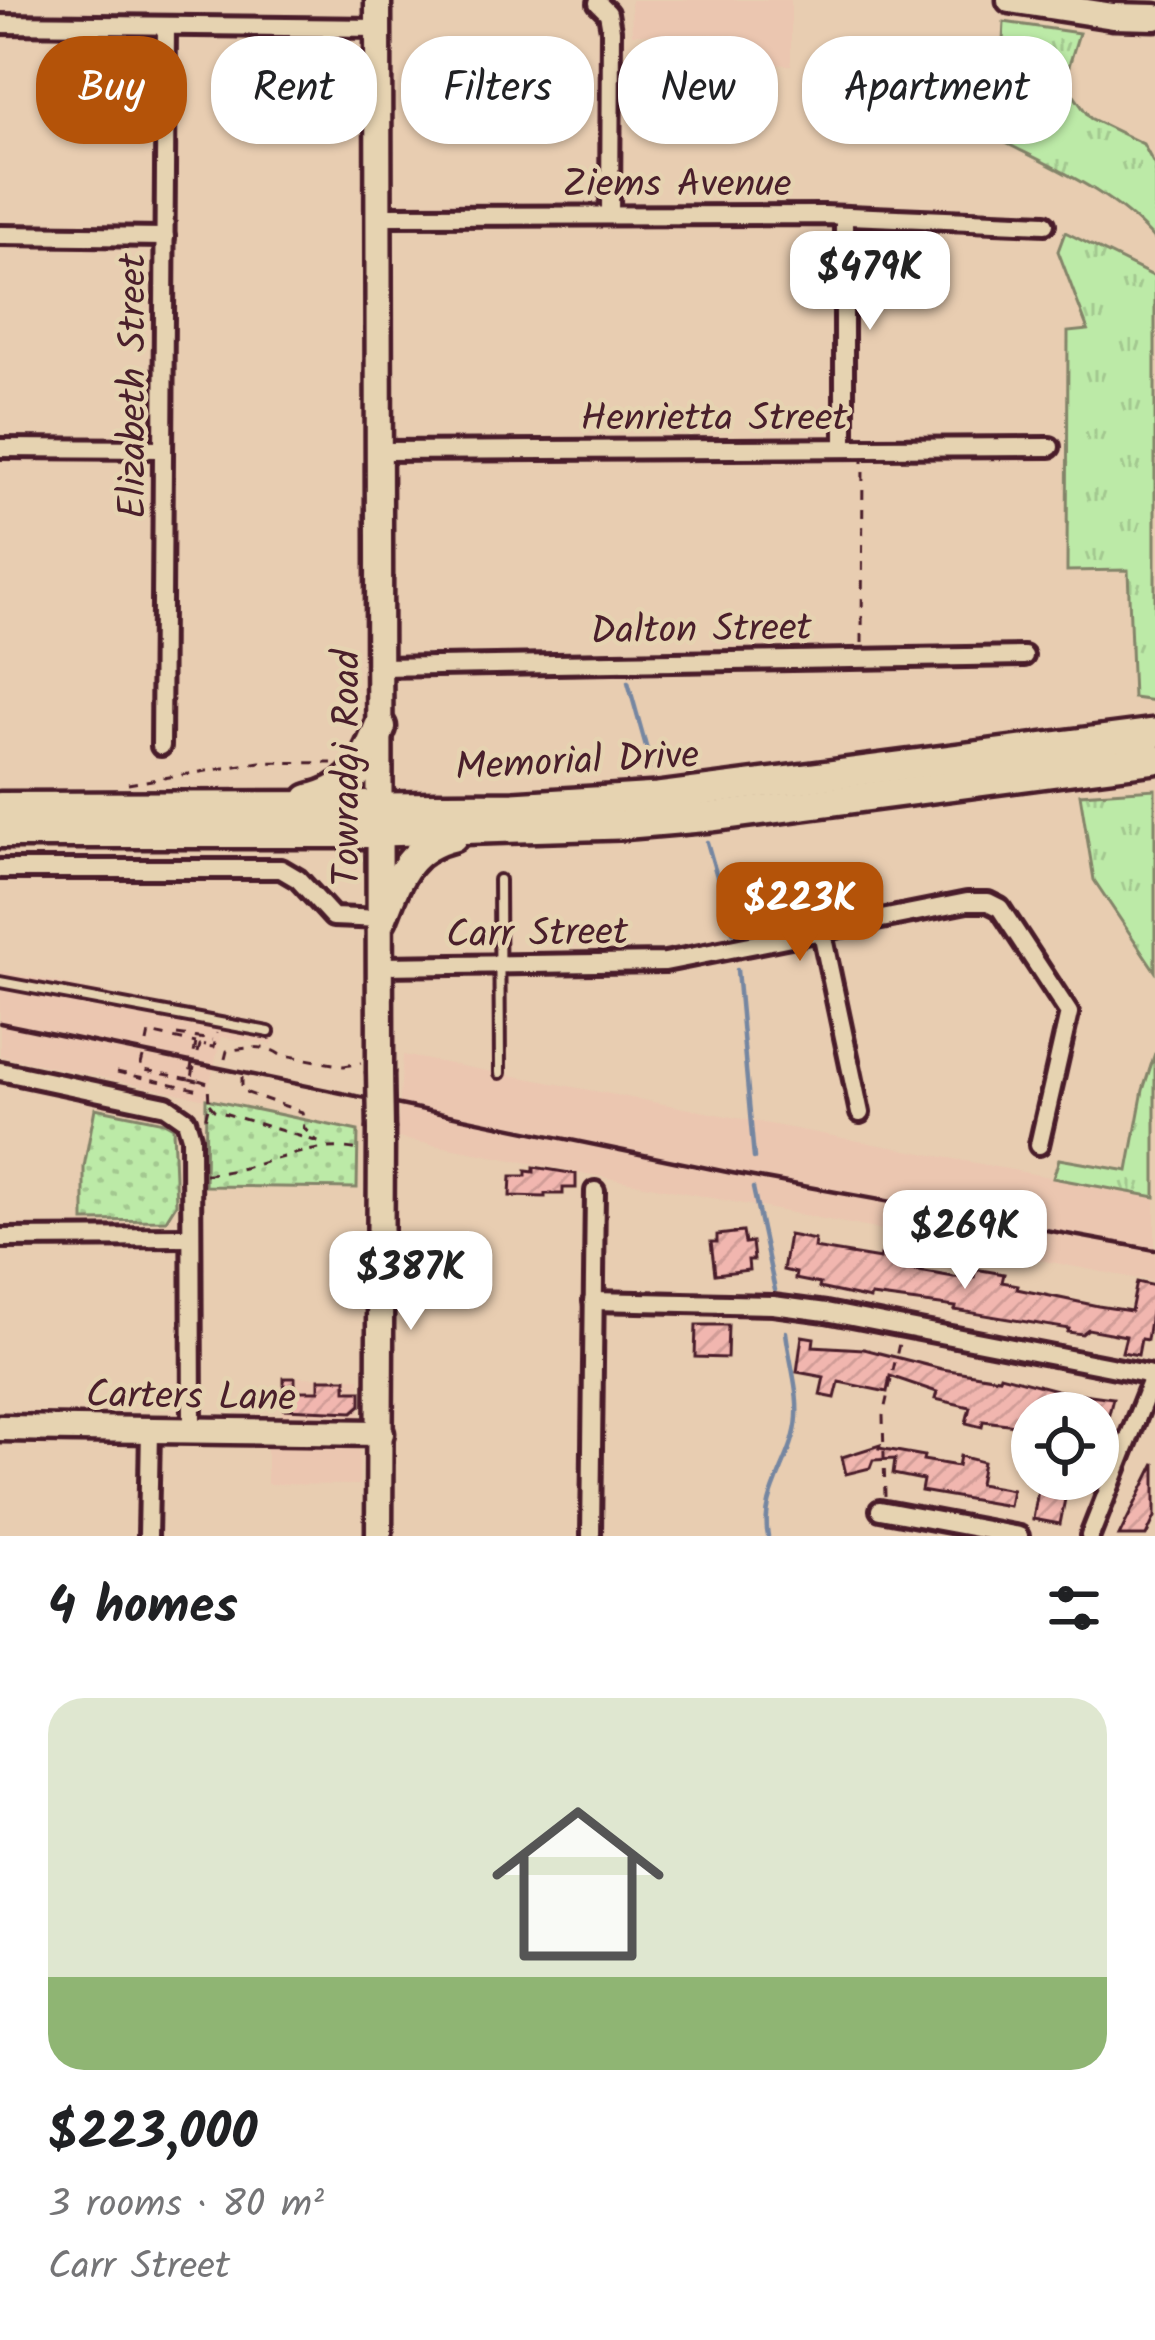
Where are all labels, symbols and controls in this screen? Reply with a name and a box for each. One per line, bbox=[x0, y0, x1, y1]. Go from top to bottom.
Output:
chip: Buy bbox=[36, 36, 187, 144]
chip: Rent bbox=[211, 36, 377, 144]
chip: Filters bbox=[401, 36, 594, 144]
chip: New bbox=[618, 36, 778, 144]
chip: Apartment bbox=[802, 36, 1072, 144]
street label: Ziems Avenue bbox=[562, 155, 792, 217]
pin: $479K bbox=[786, 231, 954, 333]
text: $479K bbox=[817, 239, 923, 301]
street label: Elizabeth Street bbox=[104, 252, 166, 519]
street label: Henrietta Street bbox=[580, 389, 849, 451]
street label: Dalton Street bbox=[590, 598, 813, 664]
street label: Towradgi Road bbox=[318, 648, 380, 887]
street label: Memorial Drive bbox=[454, 726, 701, 800]
pin: $223K bbox=[716, 862, 884, 964]
text: $223K bbox=[743, 870, 857, 932]
street label: Carr Street bbox=[446, 902, 630, 968]
pin: $269K bbox=[881, 1190, 1049, 1292]
text: $269K bbox=[910, 1198, 1020, 1260]
pin: $387K bbox=[327, 1231, 495, 1333]
text: $387K bbox=[356, 1239, 466, 1301]
street label: Carters Lane bbox=[85, 1365, 297, 1431]
map controls bbox=[1011, 1392, 1119, 1500]
button: locate bbox=[1011, 1392, 1119, 1500]
text: 4 homes bbox=[48, 1568, 238, 1649]
icon: filters bbox=[1041, 1575, 1107, 1641]
icon: home bbox=[470, 1776, 686, 1992]
text: $223,000 bbox=[48, 2094, 257, 2175]
text: 3 rooms · 80 m² bbox=[48, 2175, 324, 2237]
text: Carr Street bbox=[48, 2237, 230, 2299]

